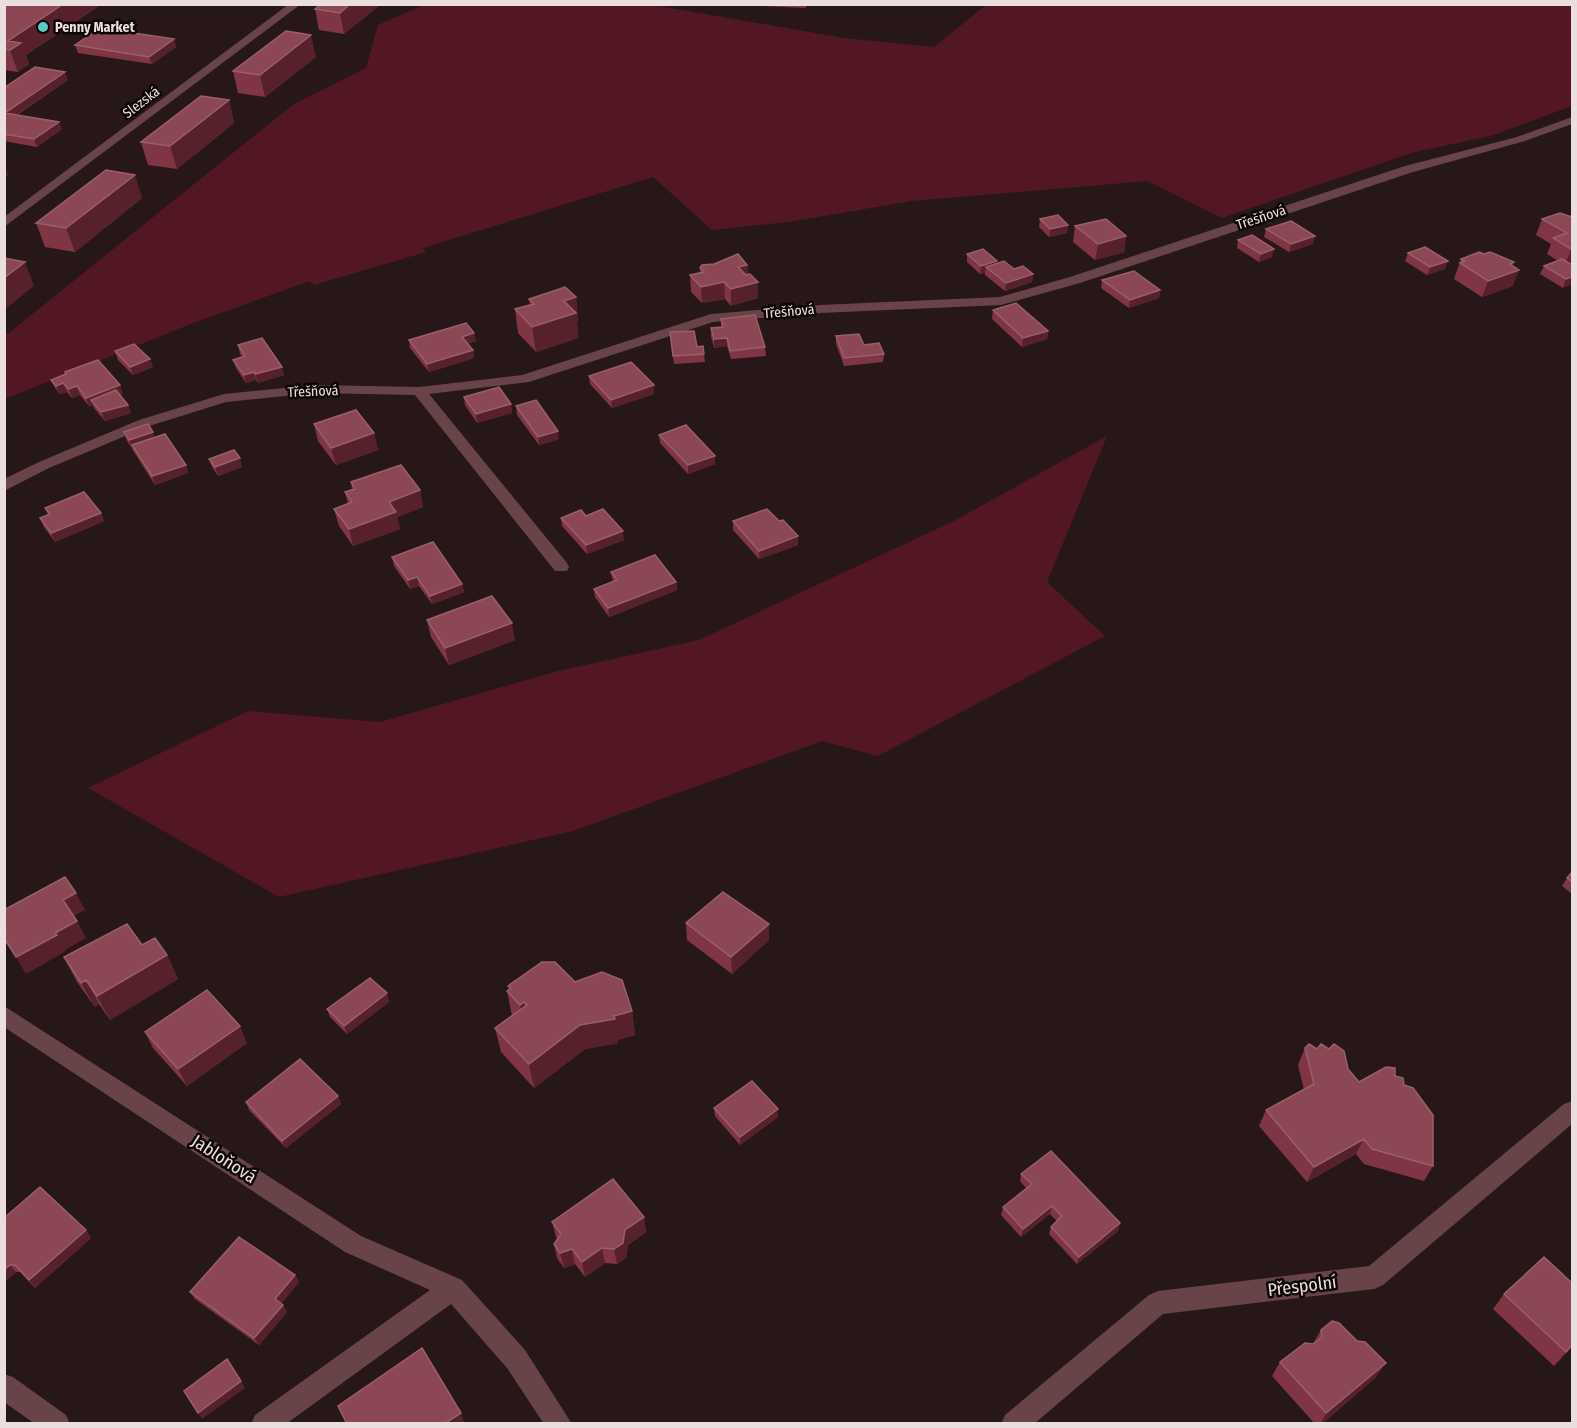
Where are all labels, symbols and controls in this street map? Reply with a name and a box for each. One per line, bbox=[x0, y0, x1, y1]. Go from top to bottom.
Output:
place label: Penny Market bbox=[55, 19, 136, 36]
marker: Penny Market bbox=[36, 20, 50, 34]
street label: Slezská bbox=[119, 83, 163, 122]
street label: Třešňová bbox=[1234, 201, 1288, 233]
street label: Třešňová bbox=[763, 301, 815, 322]
street label: Třešňová bbox=[287, 382, 339, 401]
street label: Jabloňová bbox=[187, 1130, 261, 1188]
street label: Přespolní bbox=[1266, 1271, 1338, 1301]

